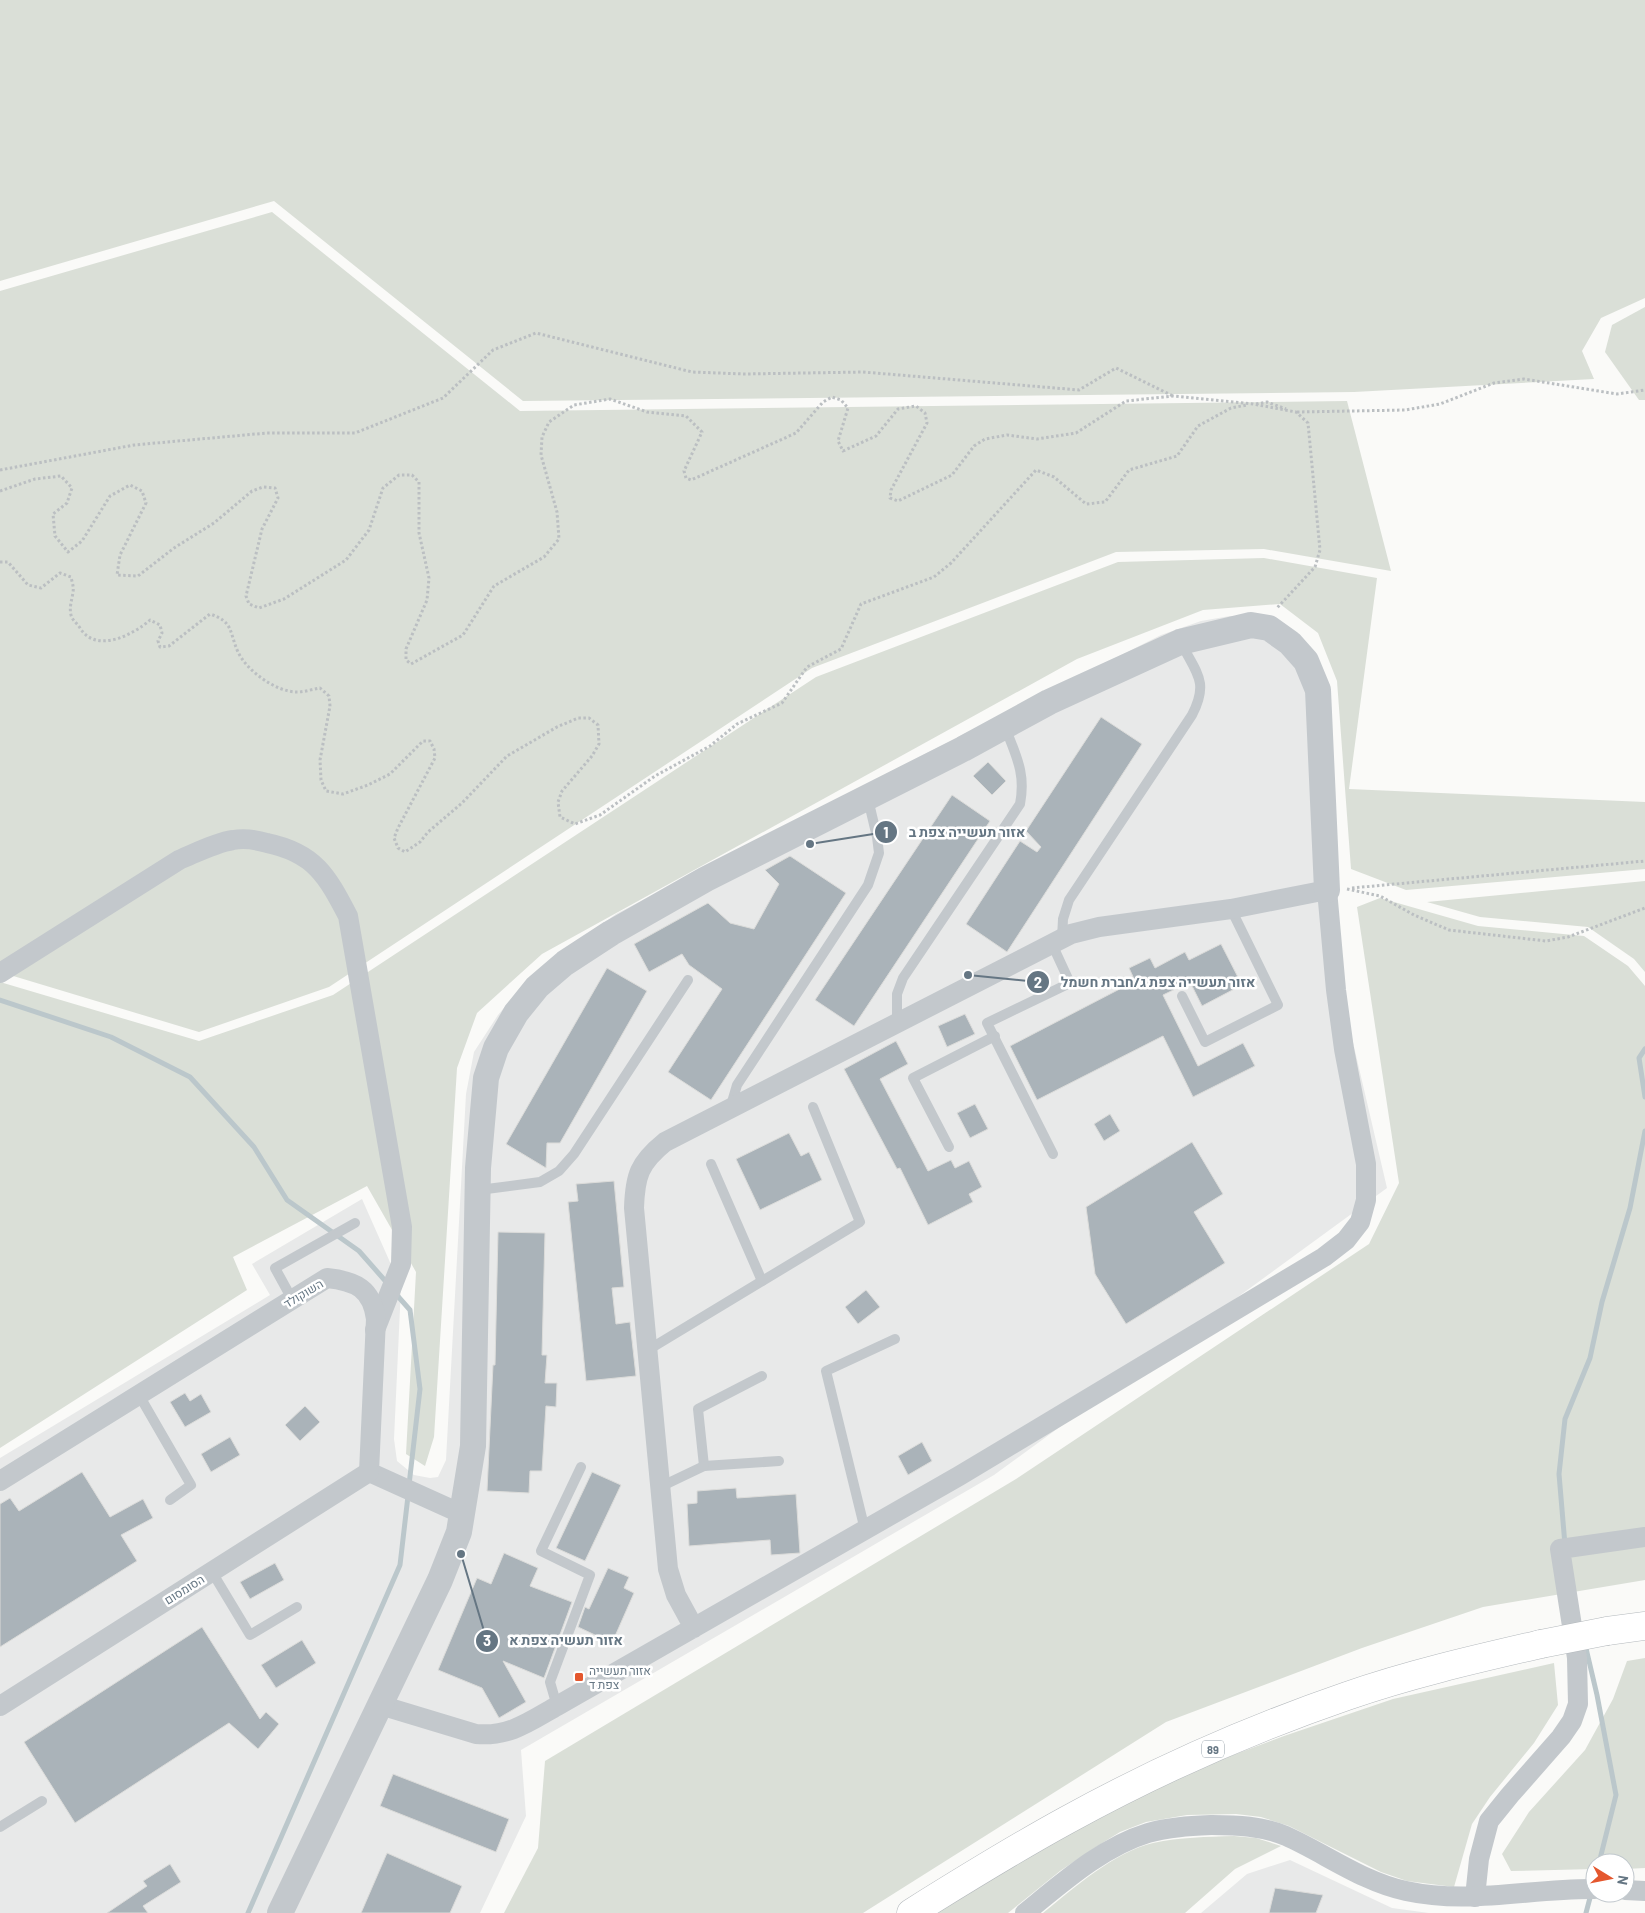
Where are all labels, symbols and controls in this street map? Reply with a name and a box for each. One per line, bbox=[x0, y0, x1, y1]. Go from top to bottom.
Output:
callout: אזור תעשייה צפת ב bbox=[874, 818, 1035, 847]
text: 1 bbox=[883, 823, 889, 841]
text: אזור תעשייה צפת ב bbox=[909, 823, 1025, 840]
callout: אזור תעשייה צפת ג/חברת חשמל bbox=[1026, 968, 1265, 997]
text: 2 bbox=[1034, 973, 1042, 991]
text: אזור תעשייה צפת ג/חברת חשמל bbox=[1061, 973, 1255, 990]
street label: השוקולד bbox=[281, 1276, 325, 1310]
street label: הסומסום bbox=[161, 1571, 207, 1607]
callout: אזור תעשיה צפת א bbox=[475, 1626, 633, 1655]
text: 3 bbox=[483, 1631, 491, 1649]
text: אזור תעשיה צפת א bbox=[509, 1631, 623, 1648]
place label: אזור תעשייה צפת ד bbox=[589, 1663, 651, 1691]
marker: אזור תעשייה צפת ד bbox=[573, 1671, 585, 1683]
road number: 89 bbox=[1202, 1740, 1224, 1758]
north arrow bbox=[1585, 1853, 1635, 1903]
text: N bbox=[1614, 1874, 1632, 1886]

